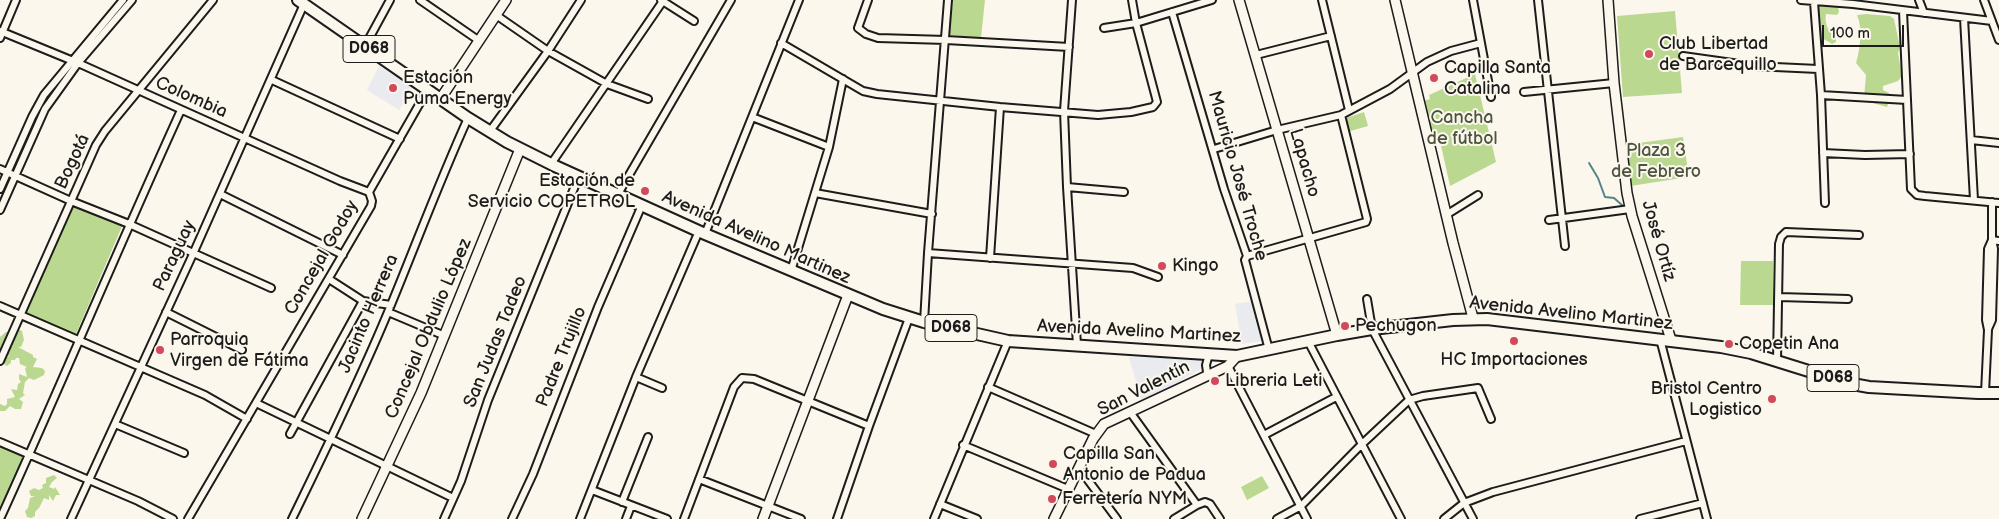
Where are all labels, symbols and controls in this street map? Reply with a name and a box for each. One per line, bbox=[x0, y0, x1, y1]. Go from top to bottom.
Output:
scale bar bbox=[1824, 15, 1906, 47]
text: 100 m bbox=[1830, 24, 1870, 43]
place label: Club Libertad de Barcequillo bbox=[1659, 33, 1777, 76]
road number: D068 bbox=[343, 36, 395, 62]
marker: Club Libertad de Barcequillo bbox=[1643, 48, 1655, 60]
place label: Capilla Santa Catalina bbox=[1444, 57, 1551, 100]
place label: Estación Puma Energy bbox=[403, 67, 512, 110]
marker: Capilla Santa Catalina bbox=[1428, 72, 1440, 84]
street label: Colombia bbox=[152, 73, 230, 123]
marker: Estación Puma Energy bbox=[387, 82, 399, 94]
street label: Mauricio José Troche bbox=[1202, 89, 1272, 263]
park label: Cancha de fútbol bbox=[1427, 107, 1497, 150]
street label: Lapacho bbox=[1284, 126, 1324, 200]
street label: Bogotá bbox=[51, 131, 95, 193]
park label: Plaza 3 de Febrero bbox=[1611, 140, 1701, 182]
place label: Estación de Servicio COPETROL bbox=[468, 170, 635, 212]
marker: Estación de Servicio COPETROL bbox=[639, 185, 651, 197]
street label: Avenida Avelino Martinez bbox=[658, 187, 854, 289]
street label: Concejal Godoy bbox=[280, 197, 364, 319]
street label: José Ortíz bbox=[1636, 198, 1680, 284]
street label: Paraguay bbox=[149, 217, 201, 295]
street label: Concejal Obdulio López bbox=[381, 235, 477, 423]
street label: Jacinto Herrera bbox=[334, 251, 404, 377]
place label: Kingo bbox=[1172, 255, 1219, 277]
marker: Kingo bbox=[1156, 260, 1168, 272]
street label: San Judas Tadeo bbox=[460, 273, 532, 411]
street label: Avenida Avelino Martinez bbox=[1468, 293, 1674, 335]
street label: Padre Trujillo bbox=[532, 304, 592, 410]
road number: D068 bbox=[925, 314, 977, 342]
place label: Pechugon bbox=[1355, 315, 1437, 337]
street label: Avenida Avelino Martinez bbox=[1037, 316, 1241, 348]
marker: Pechugon bbox=[1339, 320, 1351, 332]
place label: Parroquia Virgen de Fátima bbox=[170, 329, 309, 372]
place label: Copetin Ana bbox=[1739, 333, 1839, 355]
marker: HC Importaciones bbox=[1508, 335, 1520, 347]
marker: Copetin Ana bbox=[1723, 338, 1735, 350]
marker: Parroquia Virgen de Fátima bbox=[154, 344, 166, 356]
place label: HC Importaciones bbox=[1440, 349, 1588, 371]
street label: San Valentín bbox=[1094, 357, 1194, 421]
road number: D068 bbox=[1807, 364, 1859, 392]
place label: Libreria Leti bbox=[1225, 370, 1322, 392]
marker: Libreria Leti bbox=[1209, 375, 1221, 387]
place label: Bristol Centro Logistico bbox=[1650, 378, 1762, 420]
marker: Bristol Centro Logistico bbox=[1766, 393, 1778, 405]
place label: Capilla San Antonio de Padua bbox=[1063, 443, 1206, 486]
marker: Capilla San Antonio de Padua bbox=[1047, 458, 1059, 470]
place label: Ferretería NYM bbox=[1062, 488, 1187, 510]
marker: Ferretería NYM bbox=[1046, 493, 1058, 505]

